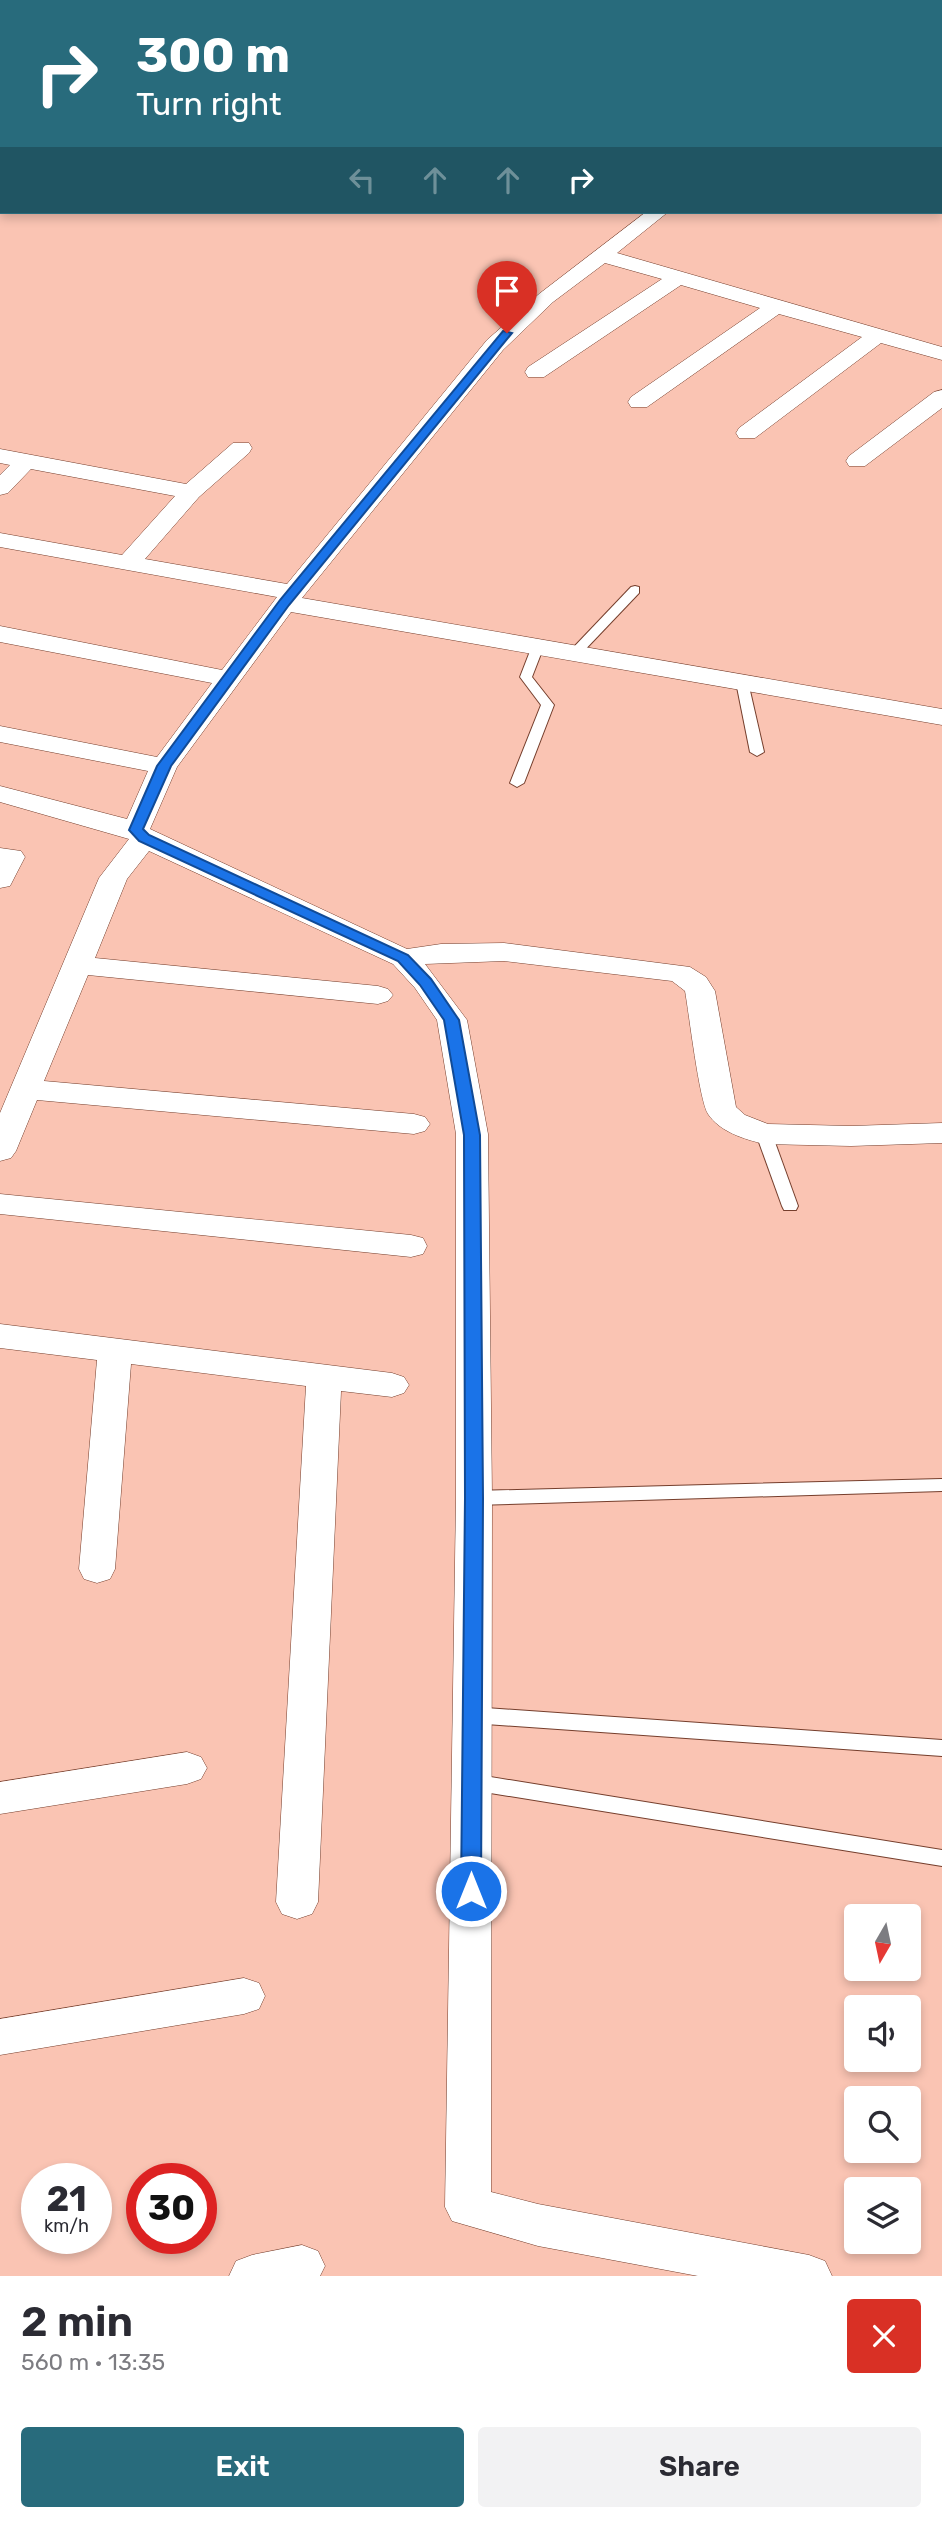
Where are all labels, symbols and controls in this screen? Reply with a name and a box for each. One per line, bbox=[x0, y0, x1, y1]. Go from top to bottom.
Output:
text: 300 m bbox=[136, 26, 290, 84]
icon: right bbox=[21, 28, 112, 119]
text: Turn right bbox=[136, 85, 281, 123]
icon: left bbox=[343, 161, 381, 199]
icon: ahead bbox=[416, 161, 454, 199]
icon: ahead bbox=[489, 161, 527, 199]
icon: right bbox=[562, 161, 600, 199]
pin bbox=[477, 261, 537, 333]
icon: arrive bbox=[488, 272, 526, 310]
position arrow bbox=[434, 1854, 508, 1928]
north arrow bbox=[844, 1904, 920, 1981]
map controls bbox=[844, 1904, 921, 2254]
button: sound bbox=[844, 1995, 921, 2072]
button: search bbox=[844, 2086, 921, 2163]
speed limit sign: 30 bbox=[126, 2163, 217, 2254]
button: layers bbox=[844, 2177, 921, 2254]
text: 21 bbox=[46, 2178, 87, 2220]
text: km/h bbox=[44, 2215, 89, 2237]
text: 2 min bbox=[21, 2297, 133, 2347]
button: close bbox=[847, 2299, 921, 2373]
text: 560 m · 13:35 bbox=[21, 2348, 165, 2376]
button: Exit bbox=[21, 2427, 464, 2507]
button: Share bbox=[478, 2427, 921, 2507]

